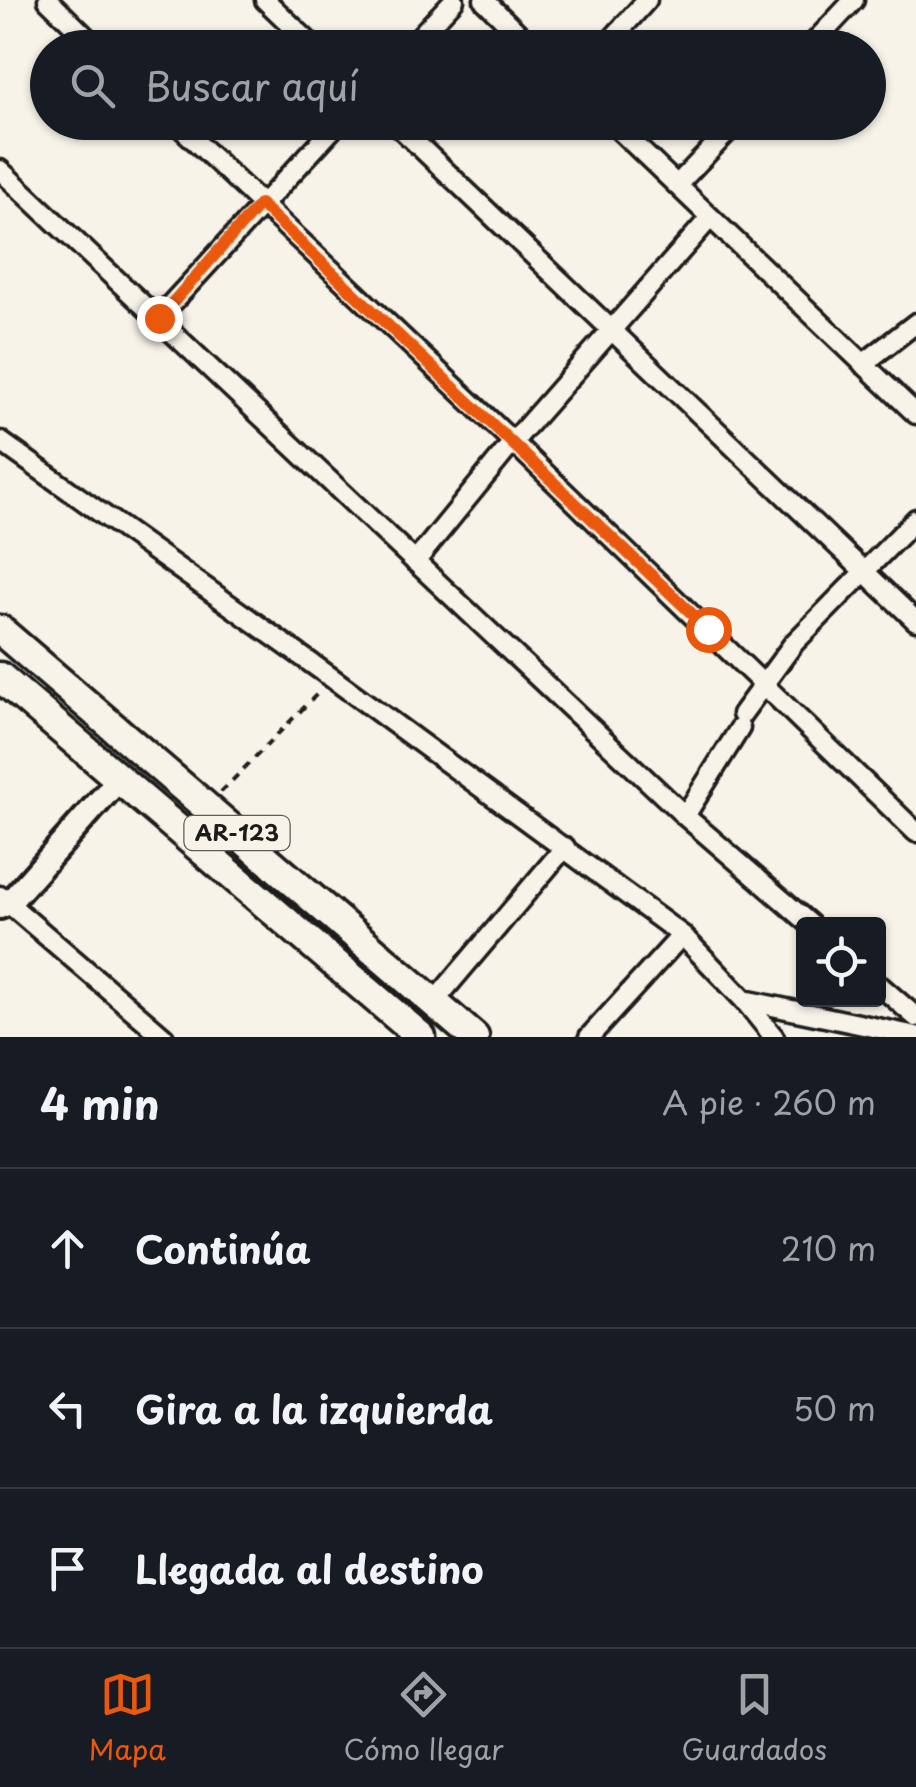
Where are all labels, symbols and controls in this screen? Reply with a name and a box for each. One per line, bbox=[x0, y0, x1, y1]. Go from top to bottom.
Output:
search box bbox=[30, 30, 886, 140]
text: Buscar aquí bbox=[145, 57, 359, 114]
icon: search bbox=[65, 58, 120, 113]
route end bbox=[137, 296, 183, 342]
route start bbox=[686, 607, 732, 653]
road number: AR-123 bbox=[184, 816, 290, 850]
map controls bbox=[796, 917, 886, 1007]
button: locate bbox=[796, 917, 886, 1007]
text: 4 min bbox=[40, 1071, 160, 1134]
text: A pie · 260 m bbox=[662, 1078, 876, 1126]
text: Continúa bbox=[135, 1220, 311, 1277]
icon: ahead bbox=[40, 1221, 95, 1276]
text: 210 m bbox=[781, 1224, 876, 1272]
text: Gira a la izquierda bbox=[135, 1380, 493, 1437]
icon: left bbox=[40, 1381, 95, 1436]
text: 50 m bbox=[793, 1384, 876, 1432]
text: Llegada al destino bbox=[135, 1540, 484, 1597]
icon: arrive bbox=[40, 1541, 95, 1596]
tab: Mapa bbox=[89, 1667, 166, 1770]
tab: Cómo llegar bbox=[344, 1667, 504, 1770]
tab: Guardados bbox=[681, 1667, 827, 1770]

